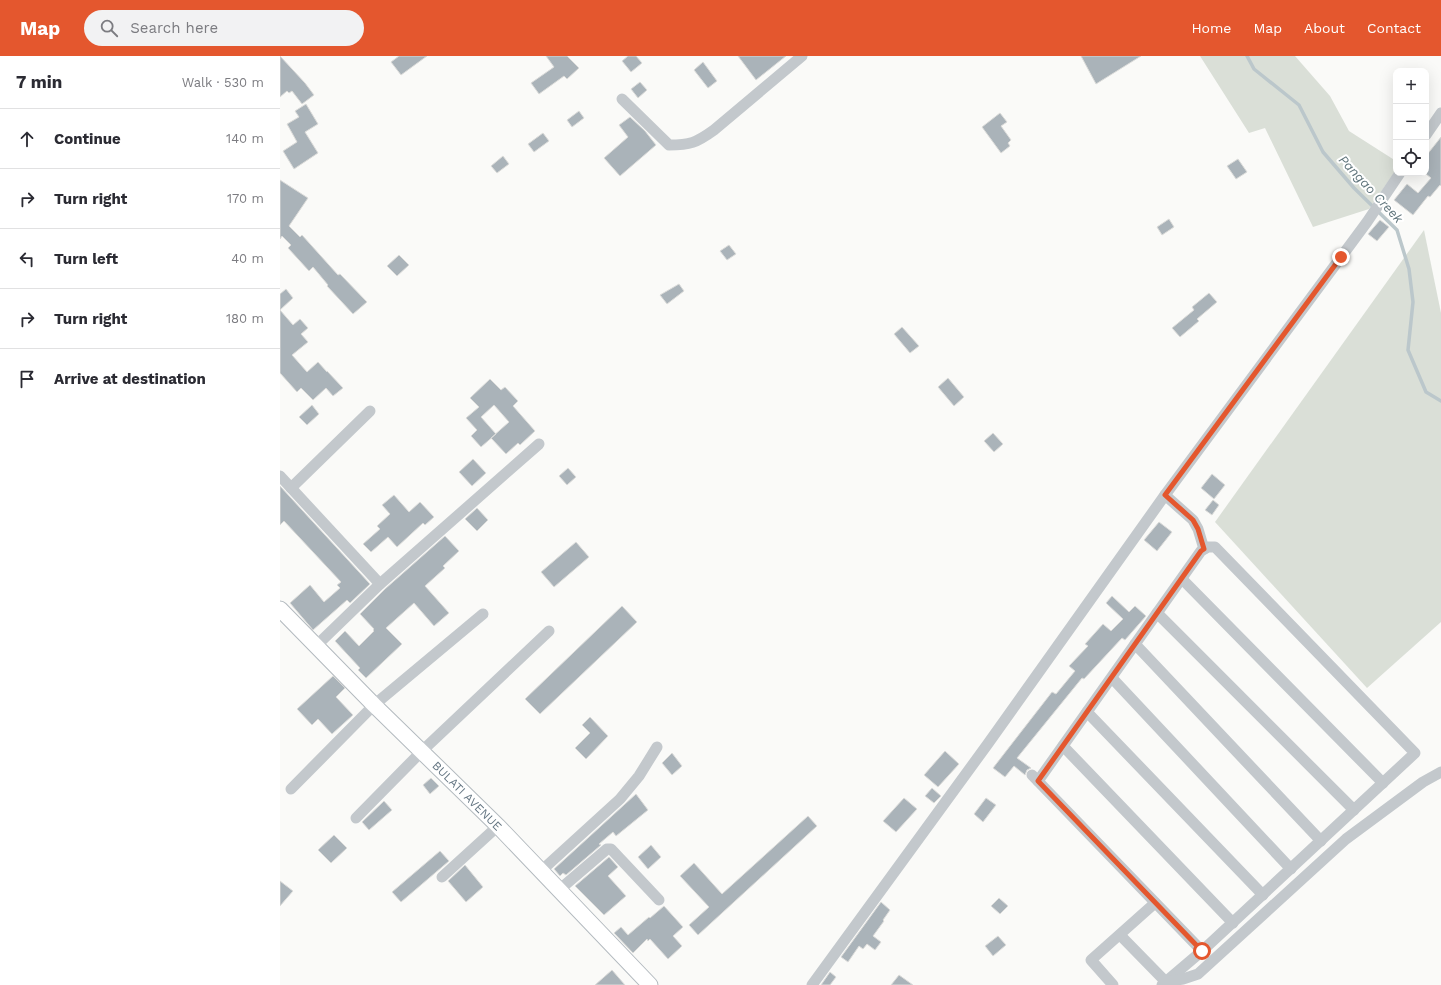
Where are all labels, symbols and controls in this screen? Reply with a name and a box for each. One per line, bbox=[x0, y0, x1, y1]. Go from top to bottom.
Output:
search box bbox=[84, 10, 364, 46]
text: Map bbox=[20, 17, 60, 40]
icon: search bbox=[98, 17, 120, 39]
text: Search here bbox=[130, 19, 218, 37]
text: Home bbox=[1191, 20, 1231, 36]
text: Map bbox=[1253, 20, 1282, 36]
text: About bbox=[1304, 20, 1345, 36]
text: Contact bbox=[1367, 20, 1421, 36]
map controls bbox=[1393, 68, 1429, 176]
button: + bbox=[1393, 68, 1429, 104]
text: 7 min bbox=[16, 72, 62, 92]
text: Walk · 530 m bbox=[182, 75, 264, 90]
button: − bbox=[1393, 104, 1429, 140]
icon: ahead bbox=[16, 128, 38, 150]
text: Continue bbox=[54, 130, 121, 148]
text: 140 m bbox=[226, 131, 264, 146]
button: locate bbox=[1393, 140, 1429, 176]
water label: Pangao Creek bbox=[1336, 152, 1407, 227]
icon: right bbox=[16, 188, 38, 210]
text: Turn right bbox=[54, 190, 127, 208]
text: 170 m bbox=[227, 191, 264, 206]
icon: left bbox=[16, 248, 38, 270]
route end bbox=[1332, 248, 1350, 266]
text: Turn left bbox=[54, 250, 118, 268]
text: 40 m bbox=[231, 251, 264, 266]
icon: right bbox=[16, 308, 38, 330]
text: Turn right bbox=[54, 310, 127, 328]
text: 180 m bbox=[226, 311, 264, 326]
icon: arrive bbox=[16, 368, 38, 390]
text: Arrive at destination bbox=[54, 370, 206, 388]
street label: BULATI AVENUE bbox=[429, 758, 505, 834]
route start bbox=[1193, 942, 1211, 960]

